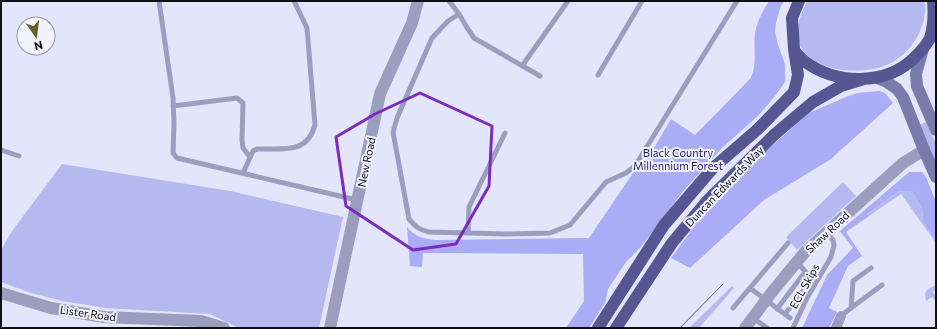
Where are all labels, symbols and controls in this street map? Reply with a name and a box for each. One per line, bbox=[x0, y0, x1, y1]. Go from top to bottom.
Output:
north arrow bbox=[16, 16, 56, 56]
text: N bbox=[33, 39, 44, 53]
street label: New Road bbox=[354, 136, 378, 188]
street label: Duncan Edwards Way bbox=[682, 143, 766, 229]
park label: Black Country Millennium Forest bbox=[633, 146, 724, 172]
street label: Shaw Road bbox=[802, 208, 852, 256]
street label: ECL Skips bbox=[786, 261, 822, 311]
street label: Lister Road bbox=[59, 303, 117, 323]

